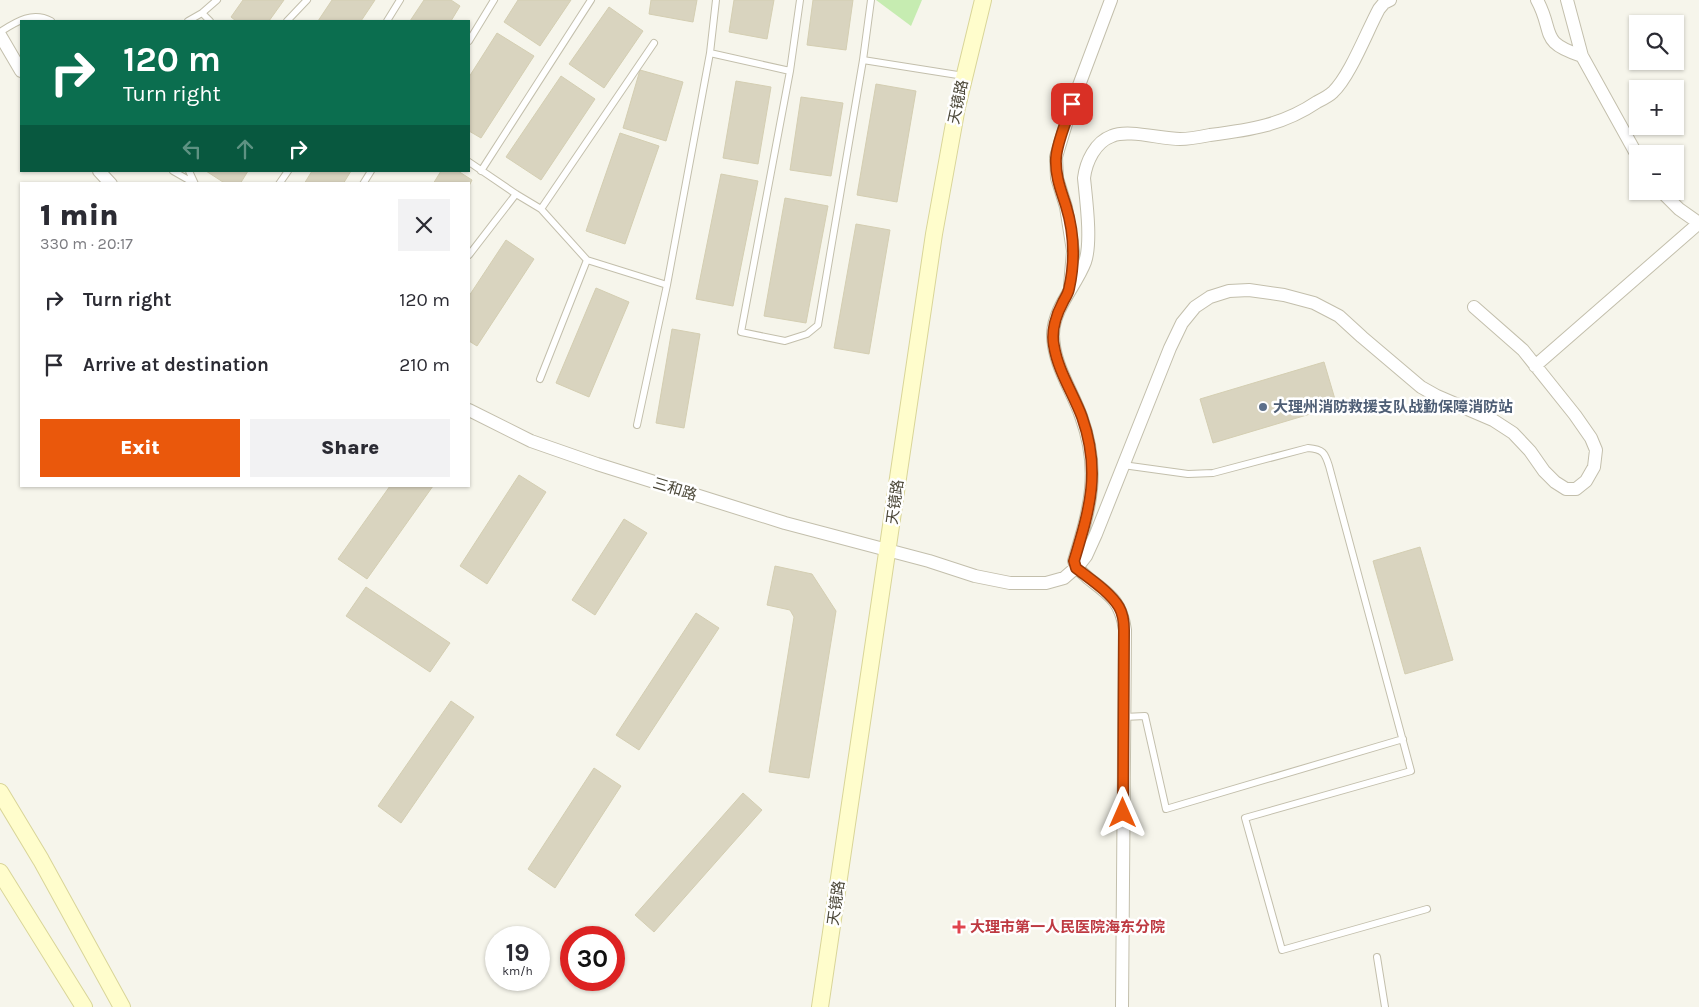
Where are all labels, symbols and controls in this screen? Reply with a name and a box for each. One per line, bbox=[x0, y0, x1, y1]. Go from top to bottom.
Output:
map controls bbox=[1629, 15, 1684, 200]
button: search bbox=[1629, 15, 1684, 70]
text: 120 m bbox=[123, 39, 221, 80]
icon: right bbox=[40, 40, 105, 105]
street label: 天镜路 bbox=[945, 78, 971, 126]
button: + bbox=[1629, 80, 1684, 135]
text: Turn right bbox=[123, 81, 221, 107]
pin bbox=[1051, 83, 1093, 125]
icon: arrive bbox=[1058, 90, 1086, 118]
icon: left bbox=[178, 135, 206, 163]
icon: ahead bbox=[231, 135, 259, 163]
icon: right bbox=[284, 135, 312, 163]
button: − bbox=[1629, 145, 1684, 200]
text: 1 min bbox=[40, 197, 119, 233]
button: close bbox=[398, 199, 450, 251]
text: 330 m · 20:17 bbox=[40, 234, 133, 253]
icon: right bbox=[40, 286, 68, 314]
text: Turn right bbox=[83, 289, 172, 311]
text: 120 m bbox=[399, 289, 450, 311]
icon: arrive bbox=[40, 351, 68, 379]
text: Arrive at destination bbox=[83, 354, 269, 376]
text: 210 m bbox=[399, 354, 450, 376]
place label: 大理州消防救援支队战勤保障消防站 bbox=[1273, 398, 1513, 416]
marker: 大理州消防救援支队战勤保障消防站 bbox=[1257, 401, 1269, 413]
button: Exit bbox=[40, 419, 240, 477]
button: Share bbox=[250, 419, 450, 477]
street label: 三和路 bbox=[651, 474, 699, 504]
street label: 天镜路 bbox=[883, 478, 907, 526]
position arrow bbox=[1096, 786, 1148, 838]
street label: 天镜路 bbox=[824, 879, 848, 927]
place label: 大理市第一人民医院海东分院 bbox=[970, 918, 1165, 936]
marker: 大理市第一人民医院海东分院 bbox=[952, 920, 966, 934]
speed limit sign: 30 bbox=[560, 926, 625, 991]
text: 19 bbox=[505, 938, 530, 967]
text: km/h bbox=[502, 964, 533, 978]

